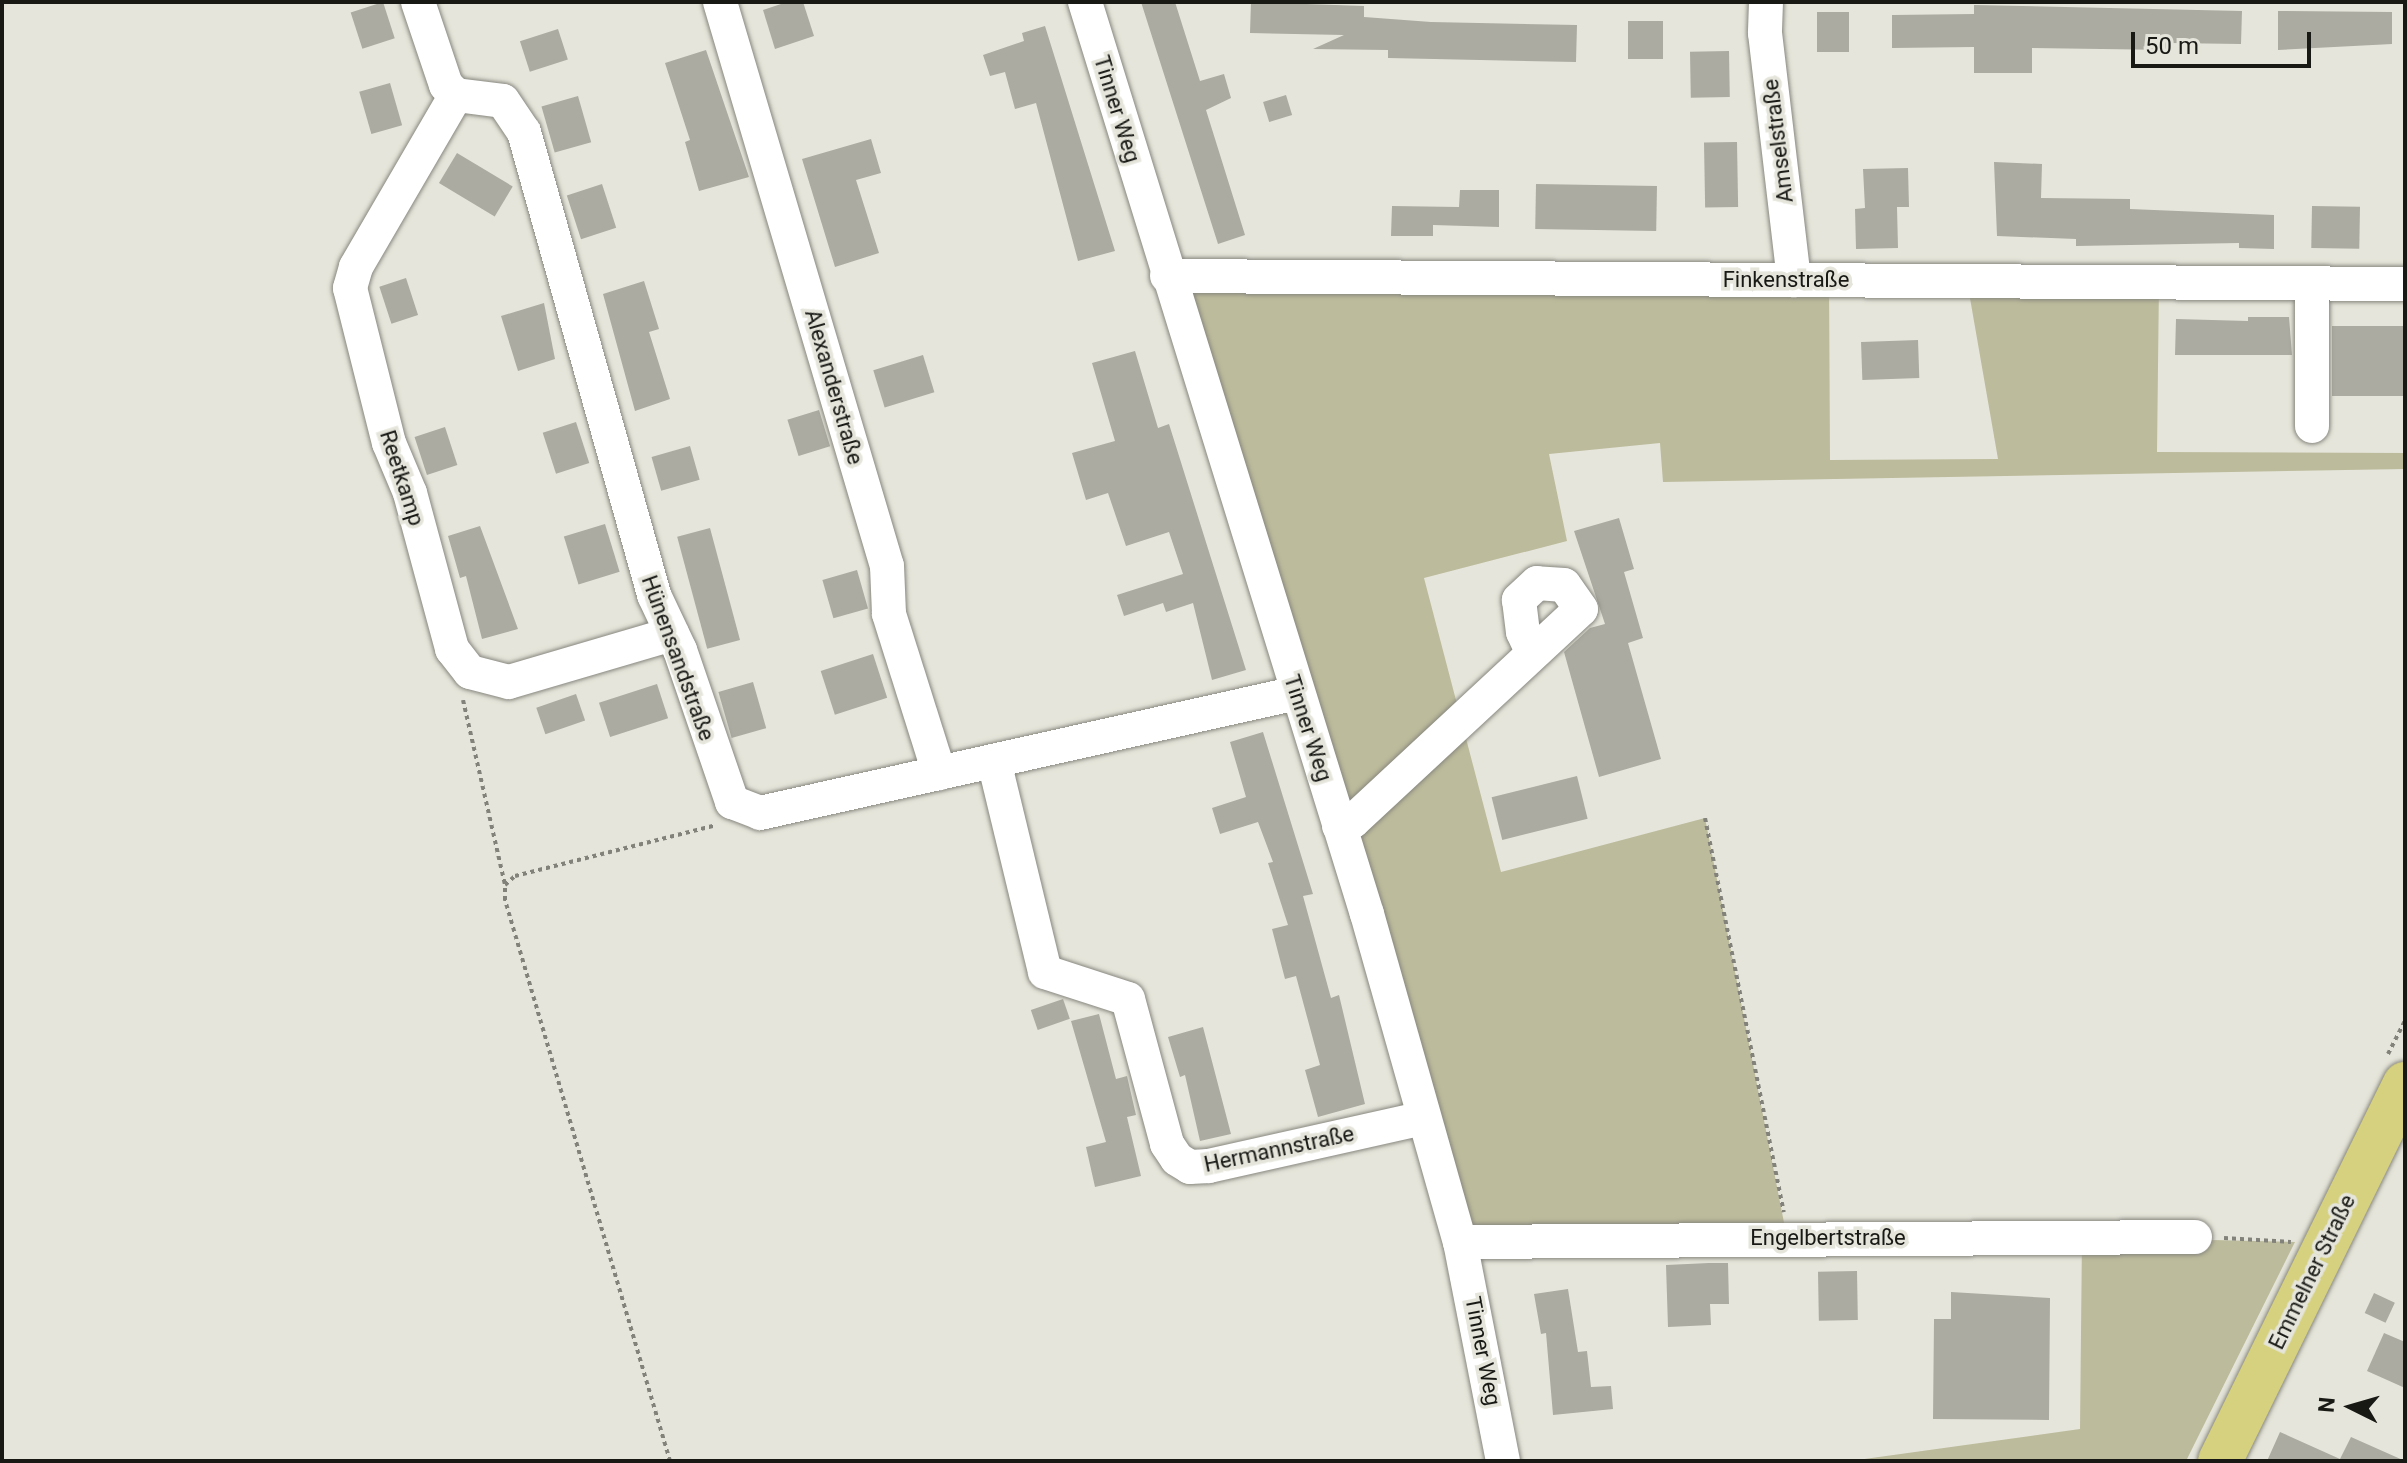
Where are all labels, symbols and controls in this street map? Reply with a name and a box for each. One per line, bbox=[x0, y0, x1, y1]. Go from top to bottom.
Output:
scale bar bbox=[2135, 16, 2315, 66]
text: 50 m bbox=[2145, 32, 2199, 60]
street label: Tinner Weg bbox=[1088, 52, 1146, 166]
street label: Amselstraße bbox=[1757, 78, 1799, 204]
street label: Finkenstraße bbox=[1723, 267, 1849, 293]
street label: Alexanderstraße bbox=[799, 306, 869, 468]
street label: Reetkamp bbox=[374, 427, 430, 529]
street label: Hünensandstraße bbox=[636, 572, 720, 744]
street label: Tinner Weg bbox=[1278, 671, 1338, 785]
street label: Hermannstraße bbox=[1202, 1120, 1356, 1178]
street label: Emmelner Straße bbox=[2263, 1190, 2361, 1354]
street label: Engelbertstraße bbox=[1750, 1225, 1906, 1251]
street label: Tinner Weg bbox=[1459, 1294, 1507, 1408]
north arrow bbox=[2311, 1367, 2391, 1447]
text: N bbox=[2313, 1396, 2340, 1414]

